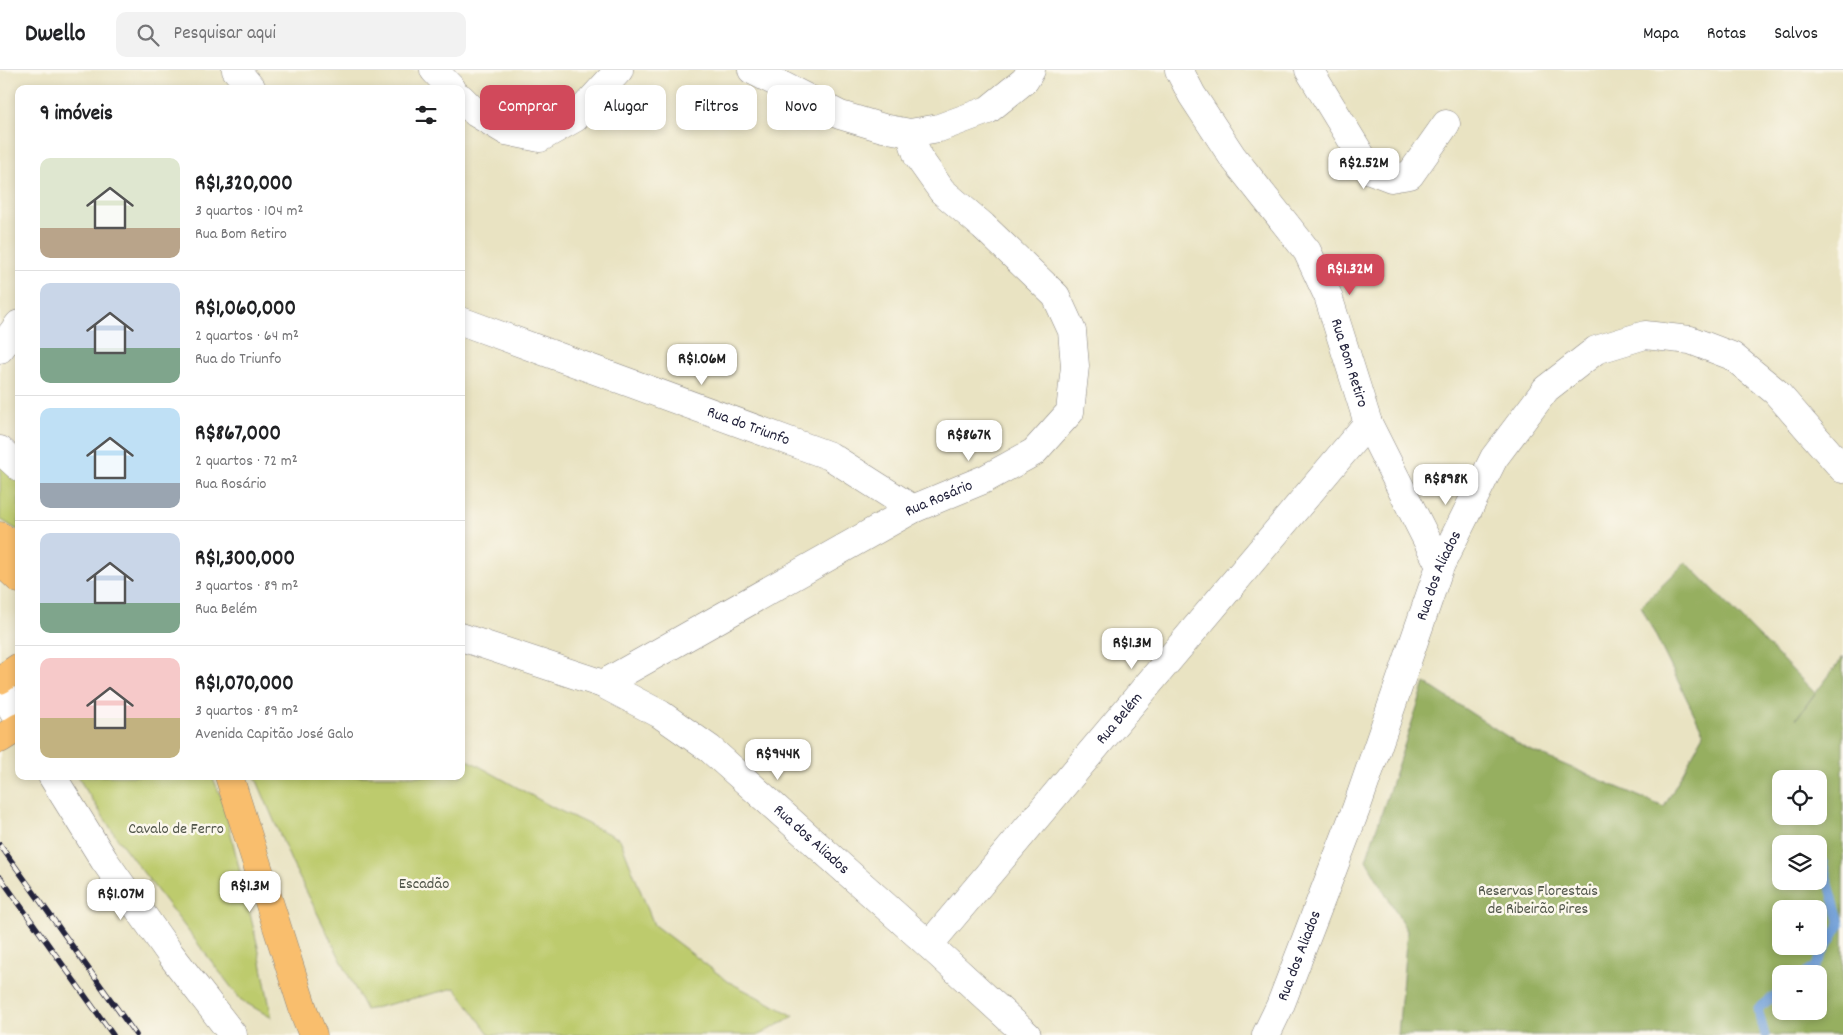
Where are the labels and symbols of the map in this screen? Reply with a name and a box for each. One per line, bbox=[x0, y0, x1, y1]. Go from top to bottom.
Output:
pin: R$2.52M bbox=[1318, 148, 1410, 190]
pin: R$1.32M bbox=[1304, 254, 1396, 296]
street label: Rua Bom Retiro bbox=[1324, 316, 1374, 410]
pin: R$1.06M bbox=[656, 344, 748, 386]
street label: Rua do Triunfo bbox=[704, 400, 793, 452]
pin: R$867K bbox=[928, 420, 1010, 462]
pin: R$898K bbox=[1405, 464, 1487, 506]
street label: Rua Rosário bbox=[901, 474, 976, 523]
street label: Rua dos Aliados bbox=[1410, 526, 1467, 624]
pin: R$1.3M bbox=[1091, 628, 1173, 670]
street label: Rua Belém bbox=[1091, 687, 1148, 750]
pin: R$944K bbox=[737, 738, 819, 781]
street label: Rua dos Aliados bbox=[768, 799, 855, 880]
park label: Cavalo de Ferro bbox=[128, 818, 224, 841]
pin: R$1.3M bbox=[209, 870, 291, 913]
park label: Escadão bbox=[399, 873, 449, 896]
pin: R$1.07M bbox=[75, 878, 167, 921]
park label: Reservas Florestais de Ribeirão Pires bbox=[1478, 880, 1598, 921]
street label: Rua dos Aliados bbox=[1271, 907, 1327, 1004]

